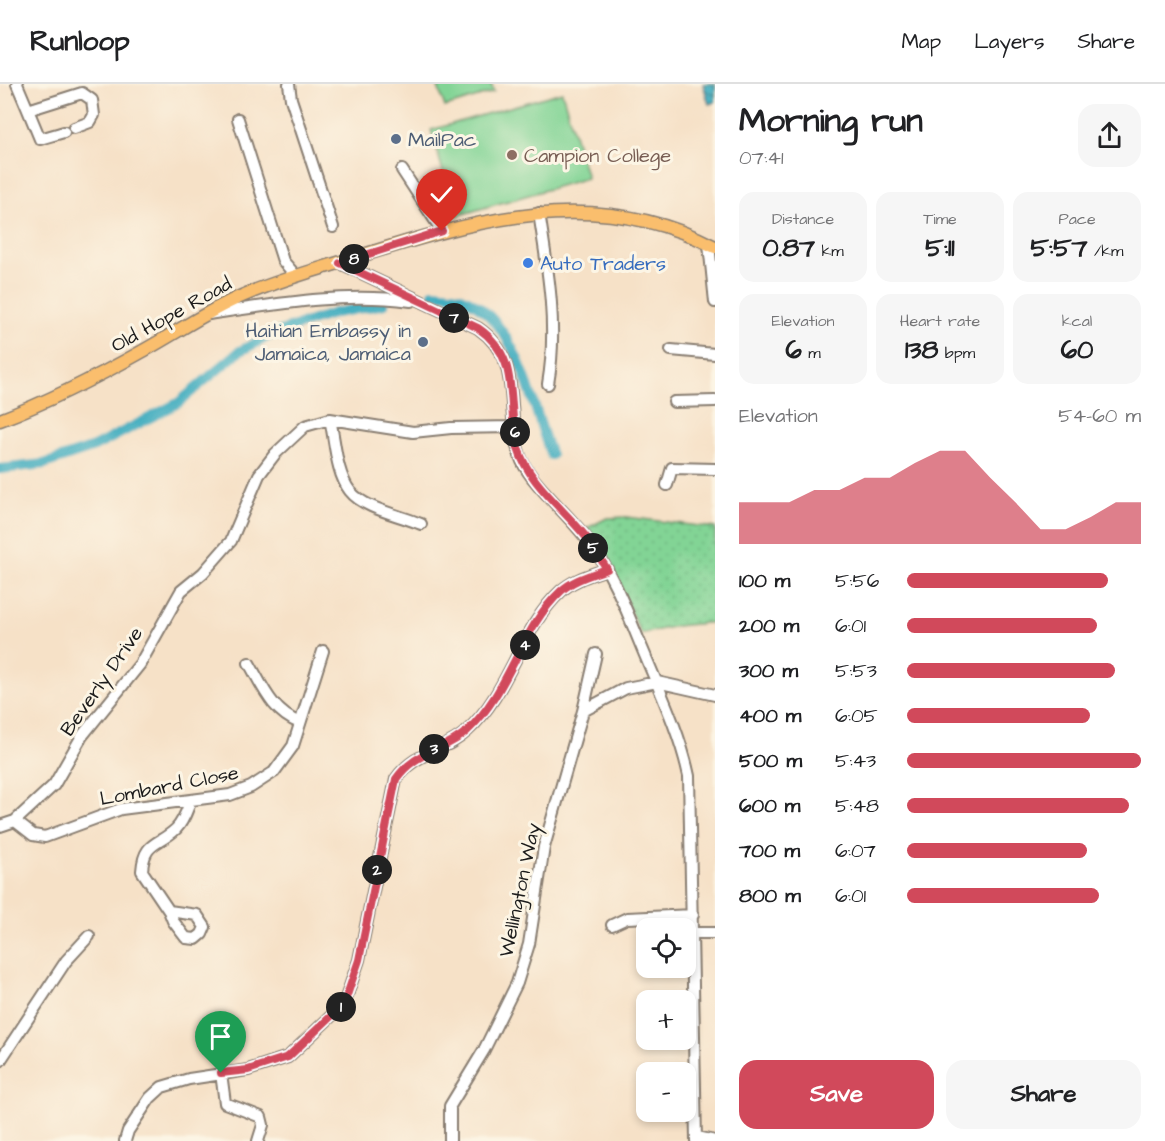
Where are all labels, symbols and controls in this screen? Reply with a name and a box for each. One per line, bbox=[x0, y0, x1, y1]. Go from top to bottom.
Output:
text: Runloop bbox=[30, 22, 130, 61]
text: Map bbox=[901, 27, 941, 56]
text: Layers bbox=[974, 27, 1044, 56]
text: Share bbox=[1077, 27, 1135, 56]
text: Morning run bbox=[739, 98, 923, 144]
button: share bbox=[1078, 104, 1141, 167]
place label: MailPac bbox=[408, 126, 477, 154]
marker: MailPac bbox=[389, 132, 403, 146]
place label: Campion College bbox=[524, 142, 671, 171]
text: 07:41 bbox=[739, 144, 783, 172]
marker: Campion College bbox=[505, 148, 519, 162]
pin bbox=[416, 169, 467, 231]
icon: check bbox=[425, 178, 458, 211]
text: Distance bbox=[772, 208, 834, 230]
text: Time bbox=[923, 208, 957, 230]
text: Pace bbox=[1058, 208, 1096, 230]
text: 0.87 bbox=[762, 230, 815, 266]
text: 5:11 bbox=[925, 230, 955, 266]
text: 5:57 bbox=[1030, 230, 1088, 266]
text: km bbox=[815, 240, 844, 262]
text: /km bbox=[1088, 240, 1124, 262]
pin: 8 bbox=[339, 244, 369, 274]
text: 8 bbox=[349, 248, 359, 270]
place label: Auto Traders bbox=[540, 250, 666, 278]
marker: Auto Traders bbox=[521, 256, 535, 270]
street label: Old Hope Road bbox=[106, 270, 237, 360]
pin: 7 bbox=[439, 303, 469, 333]
text: 7 bbox=[449, 307, 459, 329]
text: Elevation bbox=[772, 310, 834, 332]
text: Heart rate bbox=[900, 310, 980, 332]
text: kcal bbox=[1062, 310, 1092, 332]
place label: Haitian Embassy in Jamaica, Jamaica bbox=[245, 317, 411, 368]
text: 6 bbox=[785, 332, 802, 368]
text: 138 bbox=[905, 332, 938, 368]
text: 60 bbox=[1061, 332, 1093, 368]
marker: Haitian Embassy in Jamaica, Jamaica bbox=[416, 335, 430, 349]
text: m bbox=[802, 342, 821, 364]
text: bpm bbox=[938, 342, 975, 364]
text: Elevation bbox=[739, 402, 818, 430]
text: 54–60 m bbox=[1058, 402, 1141, 430]
pin: 6 bbox=[500, 417, 530, 447]
text: 6 bbox=[510, 421, 520, 443]
pin: 5 bbox=[578, 533, 608, 563]
text: 5 bbox=[587, 537, 599, 559]
text: 100 m bbox=[739, 567, 790, 595]
text: 5:56 bbox=[835, 567, 879, 595]
text: 200 m bbox=[739, 612, 799, 640]
text: 6:01 bbox=[835, 612, 866, 640]
street label: Beverly Drive bbox=[54, 621, 151, 742]
pin: 4 bbox=[510, 630, 540, 660]
text: 4 bbox=[520, 634, 530, 656]
text: 300 m bbox=[739, 657, 798, 685]
text: 5:53 bbox=[835, 657, 877, 685]
text: 400 m bbox=[739, 702, 801, 730]
text: 6:05 bbox=[835, 702, 878, 730]
pin: 3 bbox=[419, 734, 449, 764]
text: 3 bbox=[430, 738, 438, 760]
text: 500 m bbox=[739, 747, 802, 775]
text: 5:43 bbox=[835, 747, 876, 775]
street label: Lombard Close bbox=[97, 759, 241, 813]
text: 600 m bbox=[739, 792, 800, 820]
text: 5:48 bbox=[835, 792, 879, 820]
street label: Wellington Way bbox=[492, 820, 549, 960]
text: 700 m bbox=[739, 837, 800, 865]
text: 6:07 bbox=[835, 837, 876, 865]
pin: 2 bbox=[362, 855, 392, 885]
text: 2 bbox=[372, 859, 382, 881]
text: 800 m bbox=[739, 882, 801, 910]
text: 6:01 bbox=[835, 882, 866, 910]
map controls bbox=[636, 918, 696, 1122]
button: locate bbox=[636, 918, 696, 978]
button: + bbox=[636, 990, 696, 1050]
pin: 1 bbox=[326, 992, 356, 1022]
text: 1 bbox=[340, 996, 342, 1018]
pin bbox=[195, 1011, 246, 1073]
icon: arrive bbox=[204, 1020, 237, 1053]
button: Save bbox=[739, 1060, 934, 1129]
button: Share bbox=[946, 1060, 1141, 1129]
button: − bbox=[636, 1062, 696, 1122]

